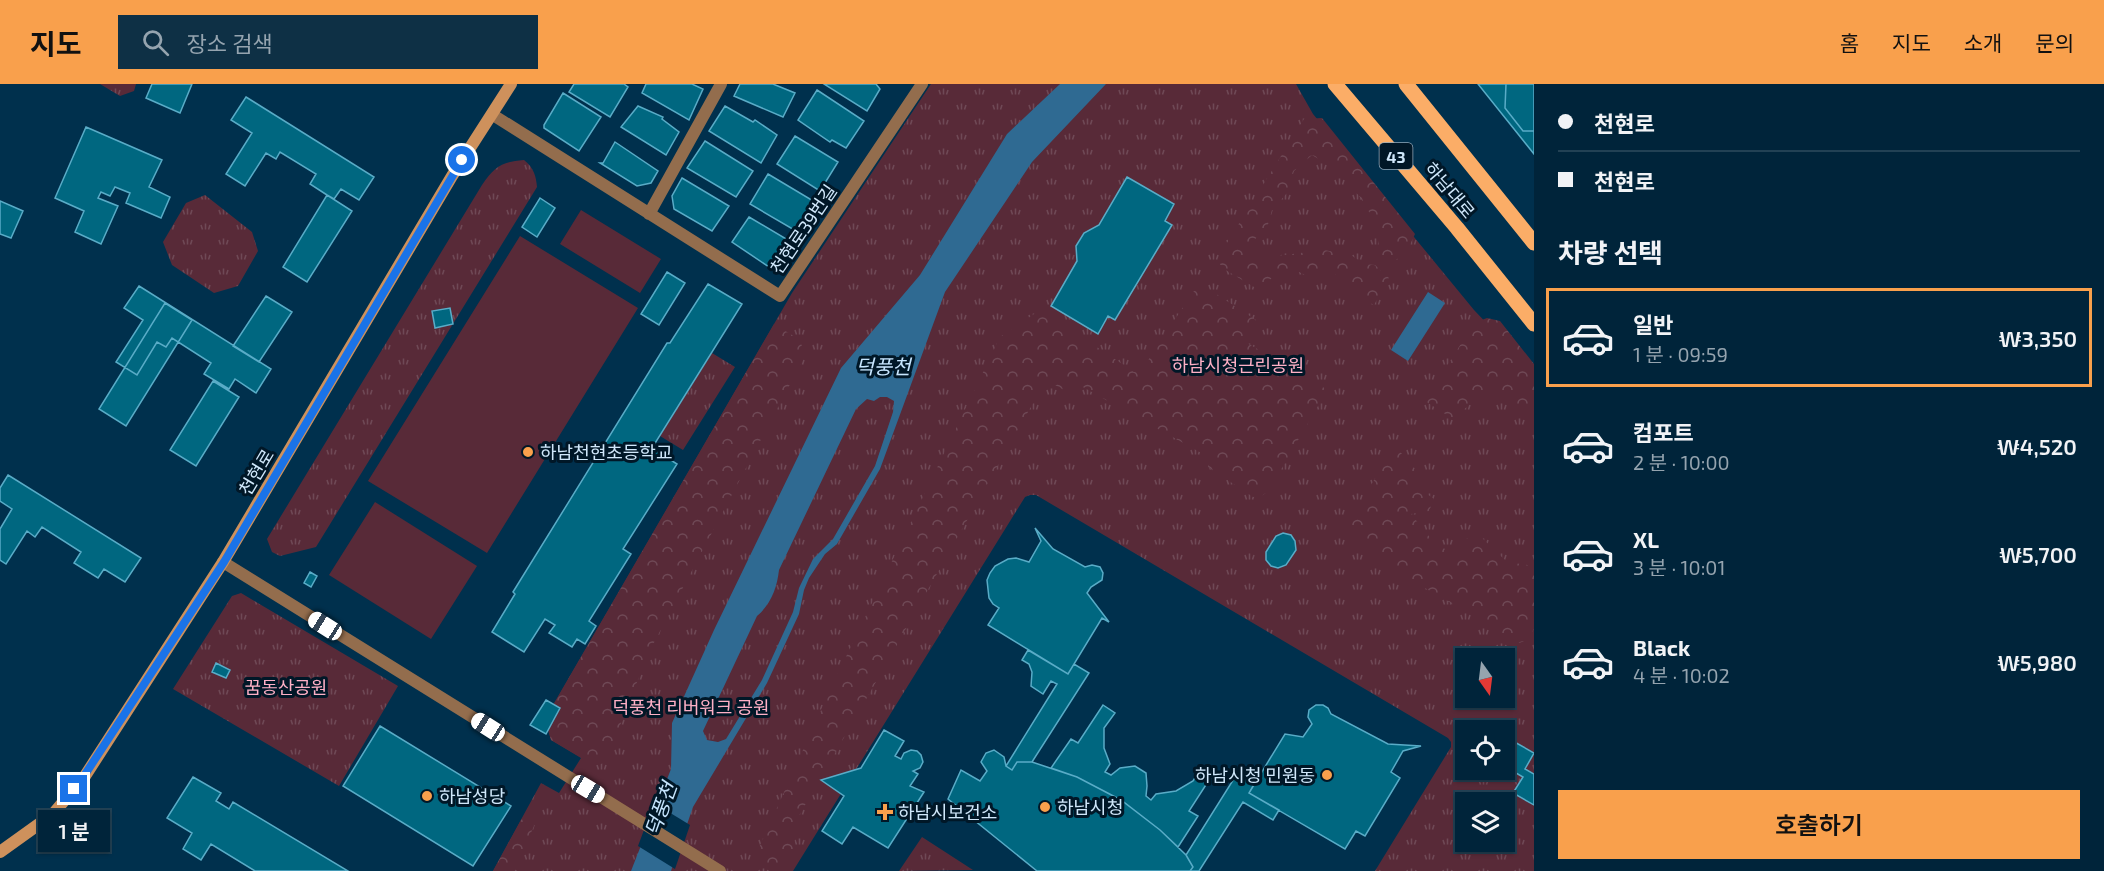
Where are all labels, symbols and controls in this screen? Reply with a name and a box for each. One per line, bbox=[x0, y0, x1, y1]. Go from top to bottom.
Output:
search box bbox=[118, 15, 538, 69]
text: 지도 bbox=[30, 26, 82, 60]
icon: search bbox=[139, 26, 172, 59]
text: 장소 검색 bbox=[187, 30, 272, 56]
text: 홈 bbox=[1840, 30, 1859, 55]
text: 지도 bbox=[1892, 30, 1931, 55]
text: 소개 bbox=[1964, 30, 2002, 55]
text: 문의 bbox=[2035, 30, 2074, 55]
text: 천현로 bbox=[1594, 110, 1655, 136]
road number: 43 bbox=[1380, 143, 1412, 169]
route start bbox=[448, 146, 475, 173]
street label: 하남대로 bbox=[1420, 158, 1480, 222]
text: 천현로 bbox=[1594, 168, 1655, 194]
street label: 천현로39번길 bbox=[765, 180, 841, 278]
text: 차량 선택 bbox=[1558, 236, 1663, 268]
icon: car bbox=[1561, 311, 1615, 365]
text: 일반 bbox=[1633, 311, 1673, 337]
text: ₩3,350 bbox=[1999, 325, 2077, 351]
text: 1 분 · 09:59 bbox=[1633, 342, 1728, 366]
water label: 덕풍천 bbox=[855, 354, 913, 378]
park label: 하남시청근린공원 bbox=[1172, 354, 1304, 376]
icon: car bbox=[1561, 419, 1615, 473]
text: 컴포트 bbox=[1633, 419, 1694, 445]
text: ₩4,520 bbox=[1997, 433, 2077, 459]
place label: 하남천현초등학교 bbox=[540, 441, 672, 463]
street label: 천현로 bbox=[234, 445, 278, 499]
marker: 하남천현초등학교 bbox=[521, 445, 535, 459]
text: 2 분 · 10:00 bbox=[1633, 450, 1730, 474]
text: XL bbox=[1633, 526, 1659, 552]
icon: car bbox=[1561, 527, 1615, 581]
text: ₩5,700 bbox=[1999, 541, 2077, 567]
text: 3 분 · 10:01 bbox=[1633, 555, 1725, 579]
car bbox=[305, 609, 345, 643]
text: Black bbox=[1633, 634, 1690, 660]
icon: car bbox=[1561, 635, 1615, 689]
north arrow bbox=[1455, 648, 1515, 708]
map controls bbox=[1455, 648, 1515, 852]
text: ₩5,980 bbox=[1997, 649, 2077, 675]
text: 4 분 · 10:02 bbox=[1633, 663, 1730, 687]
park label: 꿈동산공원 bbox=[245, 676, 327, 698]
park label: 덕풍천 리버워크 공원 bbox=[612, 696, 770, 718]
car bbox=[468, 710, 508, 744]
button: locate bbox=[1455, 720, 1515, 780]
place label: 하남시청 민원동 bbox=[1195, 764, 1315, 786]
marker: 하남시청 민원동 bbox=[1320, 768, 1334, 782]
car bbox=[568, 772, 608, 806]
route end bbox=[60, 775, 87, 802]
water label: 덕풍천 bbox=[639, 777, 682, 839]
place label: 하남성당 bbox=[439, 785, 505, 807]
marker: 하남성당 bbox=[420, 789, 434, 803]
button: 호출하기 bbox=[1558, 790, 2080, 859]
button: layers bbox=[1455, 792, 1515, 852]
place label: 하남시청 bbox=[1057, 796, 1123, 818]
marker: 하남시청 bbox=[1038, 800, 1052, 814]
place label: 하남시보건소 bbox=[898, 801, 997, 823]
marker: 하남시보건소 bbox=[876, 803, 894, 821]
callout: 1 분 bbox=[38, 810, 110, 852]
text: 1 분 bbox=[58, 819, 90, 843]

